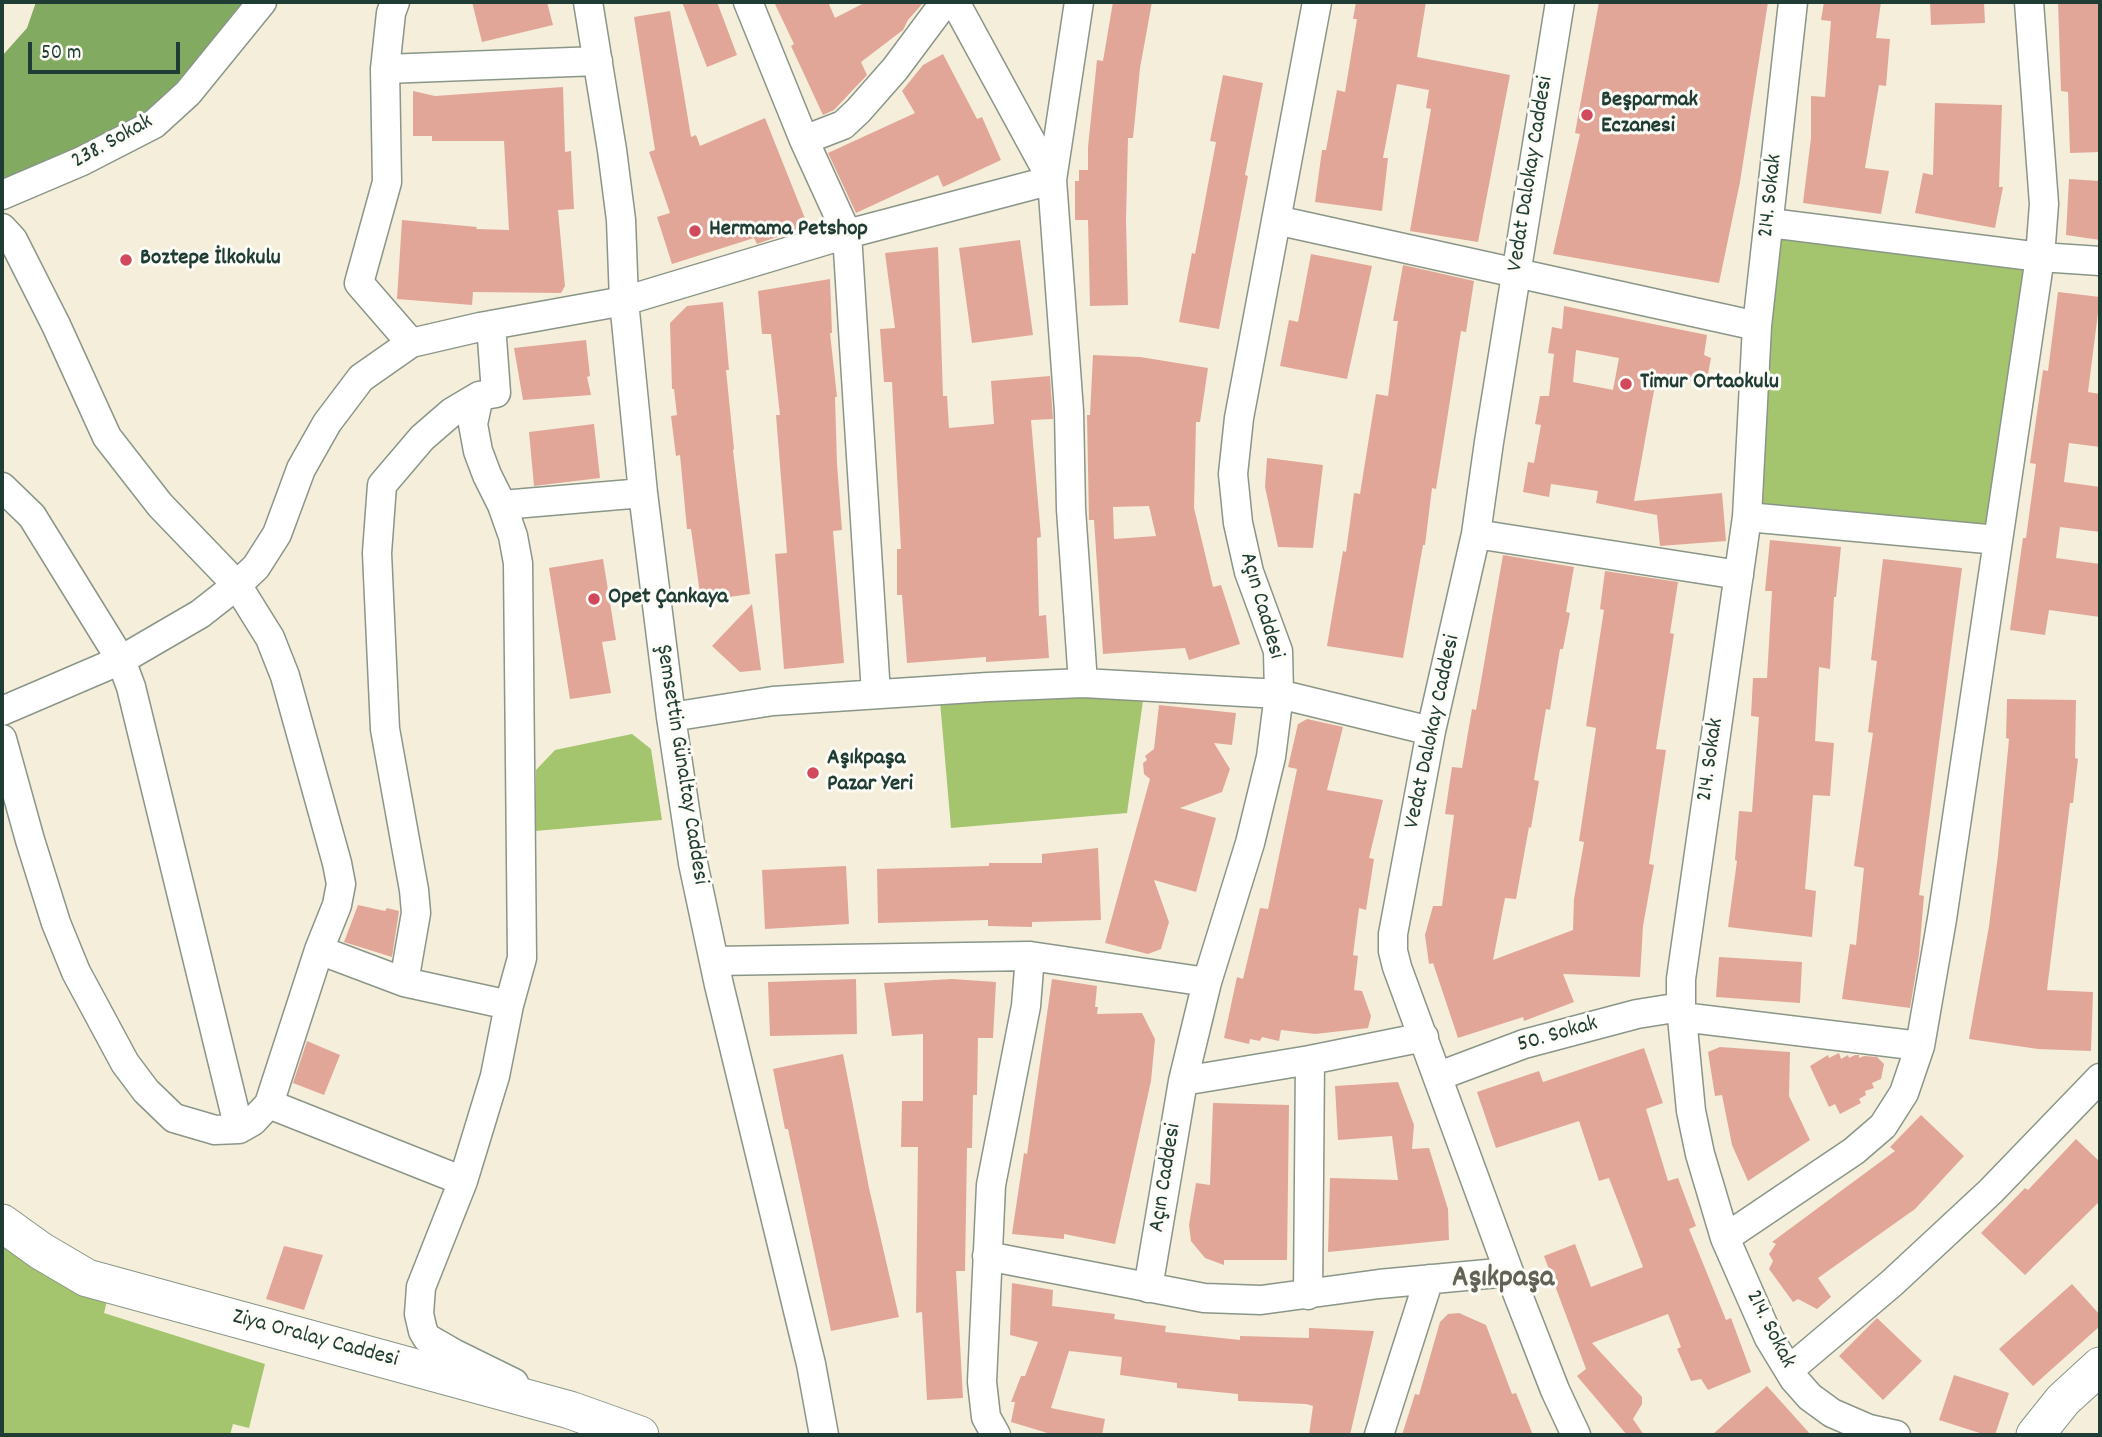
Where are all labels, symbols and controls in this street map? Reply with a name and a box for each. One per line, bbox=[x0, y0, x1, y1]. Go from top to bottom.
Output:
scale bar bbox=[32, 28, 184, 72]
text: 50 m bbox=[41, 39, 81, 69]
street label: Vedat Dalokay Caddesi bbox=[1503, 74, 1561, 274]
place label: Beşparmak Eczanesi bbox=[1601, 88, 1698, 142]
marker: Beşparmak Eczanesi bbox=[1579, 107, 1595, 123]
street label: 238. Sokak bbox=[68, 109, 158, 177]
street label: 214. Sokak bbox=[1754, 153, 1790, 239]
place label: Hermama Petshop bbox=[709, 217, 868, 245]
marker: Hermama Petshop bbox=[687, 223, 703, 239]
place label: Boztepe İlkokulu bbox=[140, 246, 281, 274]
marker: Boztepe İlkokulu bbox=[118, 252, 134, 268]
place label: Timur Ortaokulu bbox=[1640, 370, 1779, 398]
marker: Timur Ortaokulu bbox=[1618, 376, 1634, 392]
street label: Açın Caddesi bbox=[1232, 549, 1288, 663]
place label: Opet Çankaya bbox=[608, 585, 728, 613]
marker: Opet Çankaya bbox=[586, 591, 602, 607]
street label: Vedat Dalokay Caddesi bbox=[1400, 633, 1468, 831]
street label: Şemsettin Günaltay Caddesi bbox=[647, 643, 713, 887]
street label: 214. Sokak bbox=[1693, 717, 1731, 803]
place label: Aşıkpaşa Pazar Yeri bbox=[827, 746, 913, 800]
marker: Aşıkpaşa Pazar Yeri bbox=[805, 765, 821, 781]
street label: 50. Sokak bbox=[1515, 1011, 1601, 1061]
street label: Açın Caddesi bbox=[1145, 1122, 1189, 1234]
district label: Aşıkpaşa bbox=[1452, 1263, 1554, 1299]
street label: 214. Sokak bbox=[1738, 1286, 1800, 1374]
street label: Ziya Oralay Caddesi bbox=[229, 1305, 401, 1375]

